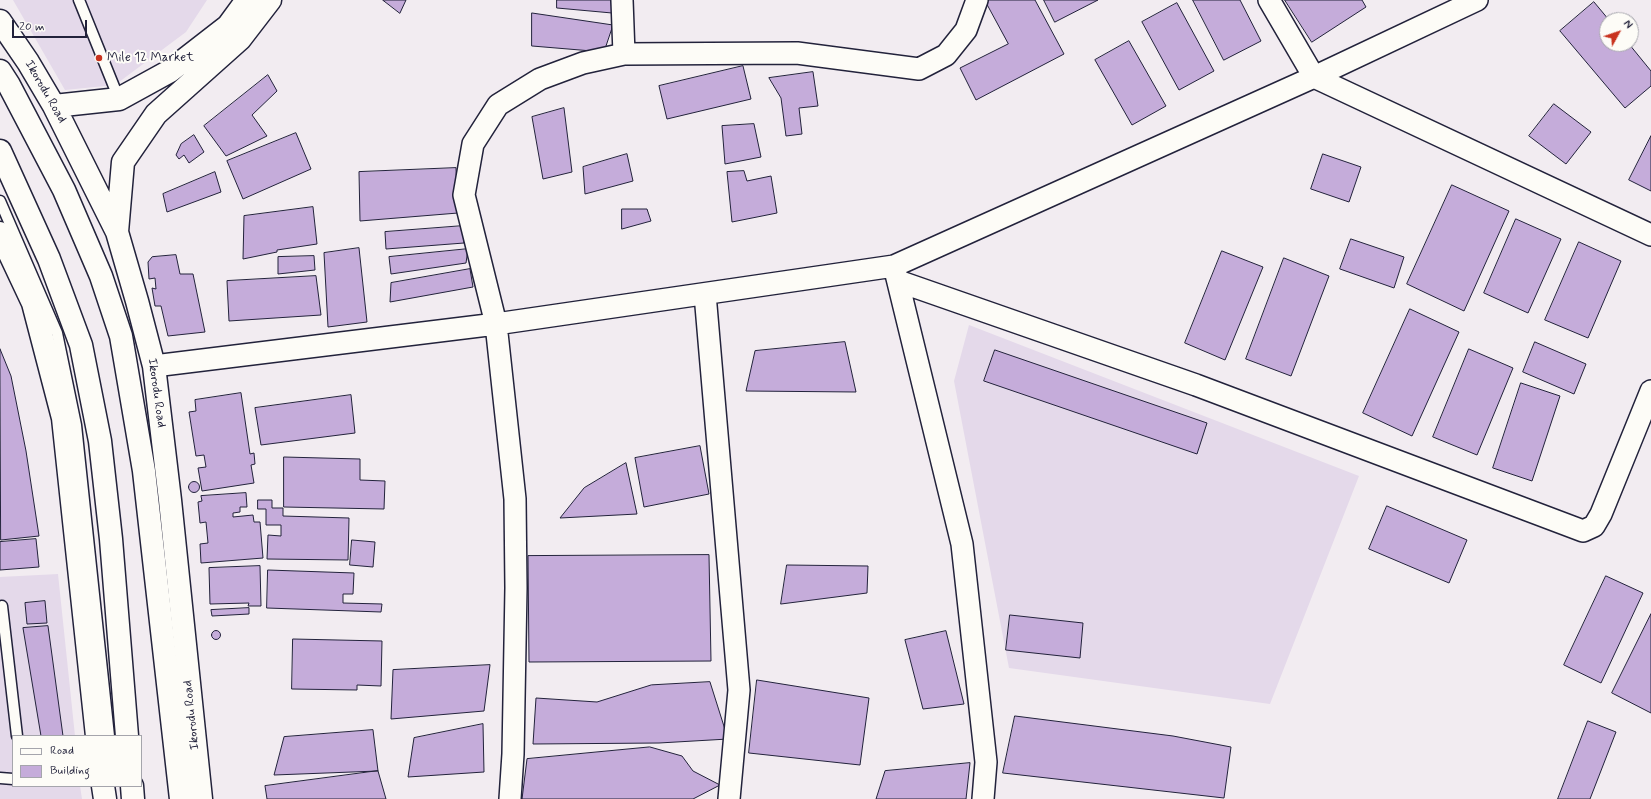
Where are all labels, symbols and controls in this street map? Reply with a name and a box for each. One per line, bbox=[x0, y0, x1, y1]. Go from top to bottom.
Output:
scale bar bbox=[14, 12, 89, 38]
north arrow bbox=[1599, 12, 1639, 52]
text: N bbox=[1620, 18, 1635, 32]
text: 20 m bbox=[19, 19, 45, 35]
place label: Mile 12 Market bbox=[107, 50, 194, 66]
marker: Mile 12 Market bbox=[94, 53, 104, 63]
street label: Ikorodu Road bbox=[21, 58, 69, 126]
street label: Ikorodu Road bbox=[143, 357, 169, 429]
street label: Ikorodu Road bbox=[181, 679, 203, 751]
legend bbox=[12, 735, 142, 787]
text: Road bbox=[50, 743, 74, 759]
text: Building bbox=[50, 763, 90, 779]

